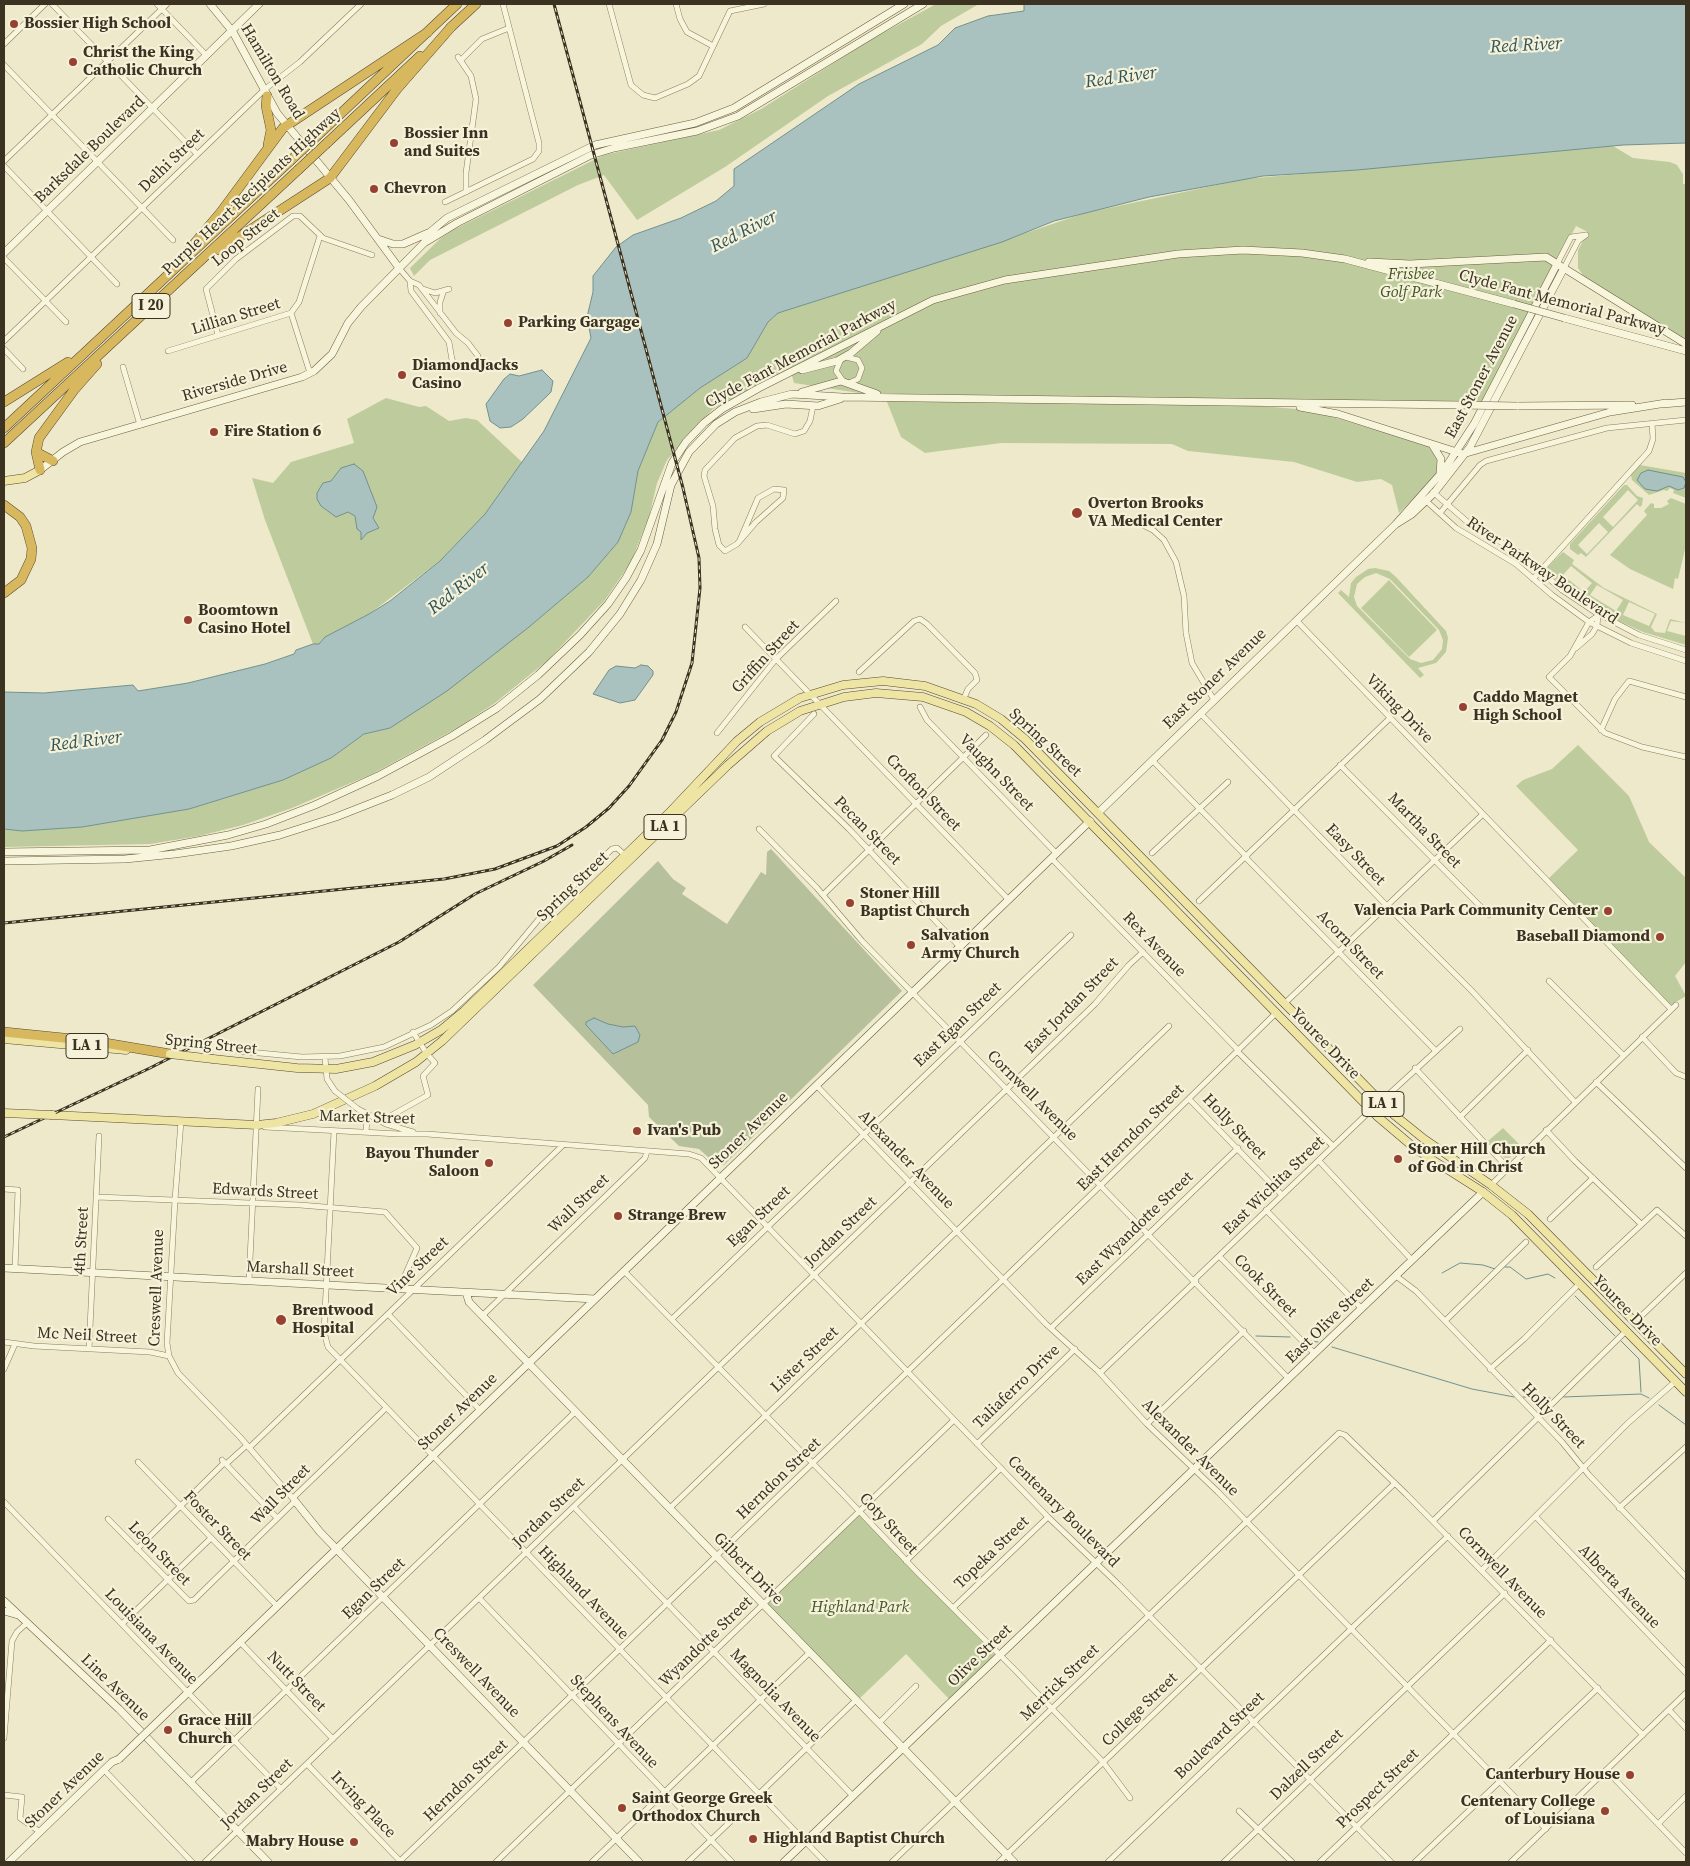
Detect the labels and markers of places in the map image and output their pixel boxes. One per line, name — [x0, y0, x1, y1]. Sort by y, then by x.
place label: Bossier High School — [24, 14, 171, 34]
marker: Bossier High School — [8, 18, 20, 30]
place label: Christ the King Catholic Church — [83, 43, 202, 81]
marker: Christ the King Catholic Church — [67, 56, 79, 68]
place label: Bossier Inn and Suites — [404, 124, 488, 162]
marker: Bossier Inn and Suites — [388, 137, 400, 149]
place label: Chevron — [384, 179, 447, 199]
marker: Chevron — [368, 183, 380, 195]
place label: Parking Gargage — [518, 313, 640, 333]
marker: Parking Gargage — [502, 317, 514, 329]
place label: DiamondJacks Casino — [412, 356, 518, 394]
marker: DiamondJacks Casino — [396, 369, 408, 381]
place label: Fire Station 6 — [224, 422, 321, 442]
marker: Fire Station 6 — [208, 426, 220, 438]
place label: Overton Brooks VA Medical Center — [1088, 494, 1222, 532]
marker: Overton Brooks VA Medical Center — [1070, 506, 1084, 520]
place label: Boomtown Casino Hotel — [198, 601, 291, 639]
marker: Boomtown Casino Hotel — [182, 614, 194, 626]
place label: Caddo Magnet High School — [1473, 688, 1578, 726]
marker: Caddo Magnet High School — [1457, 701, 1469, 713]
place label: Stoner Hill Baptist Church — [860, 884, 970, 922]
marker: Stoner Hill Baptist Church — [844, 897, 856, 909]
place label: Valencia Park Community Center — [1354, 901, 1598, 921]
marker: Valencia Park Community Center — [1602, 905, 1614, 917]
place label: Salvation Army Church — [921, 926, 1020, 964]
place label: Baseball Diamond — [1516, 927, 1650, 947]
marker: Baseball Diamond — [1654, 931, 1666, 943]
marker: Salvation Army Church — [905, 939, 917, 951]
place label: Ivan's Pub — [647, 1121, 721, 1141]
marker: Ivan's Pub — [631, 1125, 643, 1137]
place label: Stoner Hill Church of God in Christ — [1408, 1140, 1546, 1178]
place label: Bayou Thunder Saloon — [365, 1144, 479, 1182]
marker: Stoner Hill Church of God in Christ — [1392, 1153, 1404, 1165]
marker: Bayou Thunder Saloon — [483, 1157, 495, 1169]
place label: Strange Brew — [628, 1206, 726, 1226]
marker: Strange Brew — [612, 1210, 624, 1222]
place label: Brentwood Hospital — [292, 1301, 374, 1339]
marker: Brentwood Hospital — [274, 1313, 288, 1327]
place label: Grace Hill Church — [178, 1711, 252, 1749]
marker: Grace Hill Church — [162, 1724, 174, 1736]
place label: Canterbury House — [1485, 1765, 1620, 1785]
marker: Canterbury House — [1624, 1769, 1636, 1781]
place label: Saint George Greek Orthodox Church — [632, 1789, 773, 1827]
place label: Centenary College of Louisiana — [1461, 1792, 1595, 1830]
marker: Saint George Greek Orthodox Church — [616, 1802, 628, 1814]
marker: Centenary College of Louisiana — [1599, 1805, 1611, 1817]
place label: Highland Baptist Church — [763, 1829, 945, 1849]
place label: Mabry House — [246, 1832, 344, 1852]
marker: Highland Baptist Church — [747, 1833, 759, 1845]
marker: Mabry House — [348, 1836, 360, 1848]

